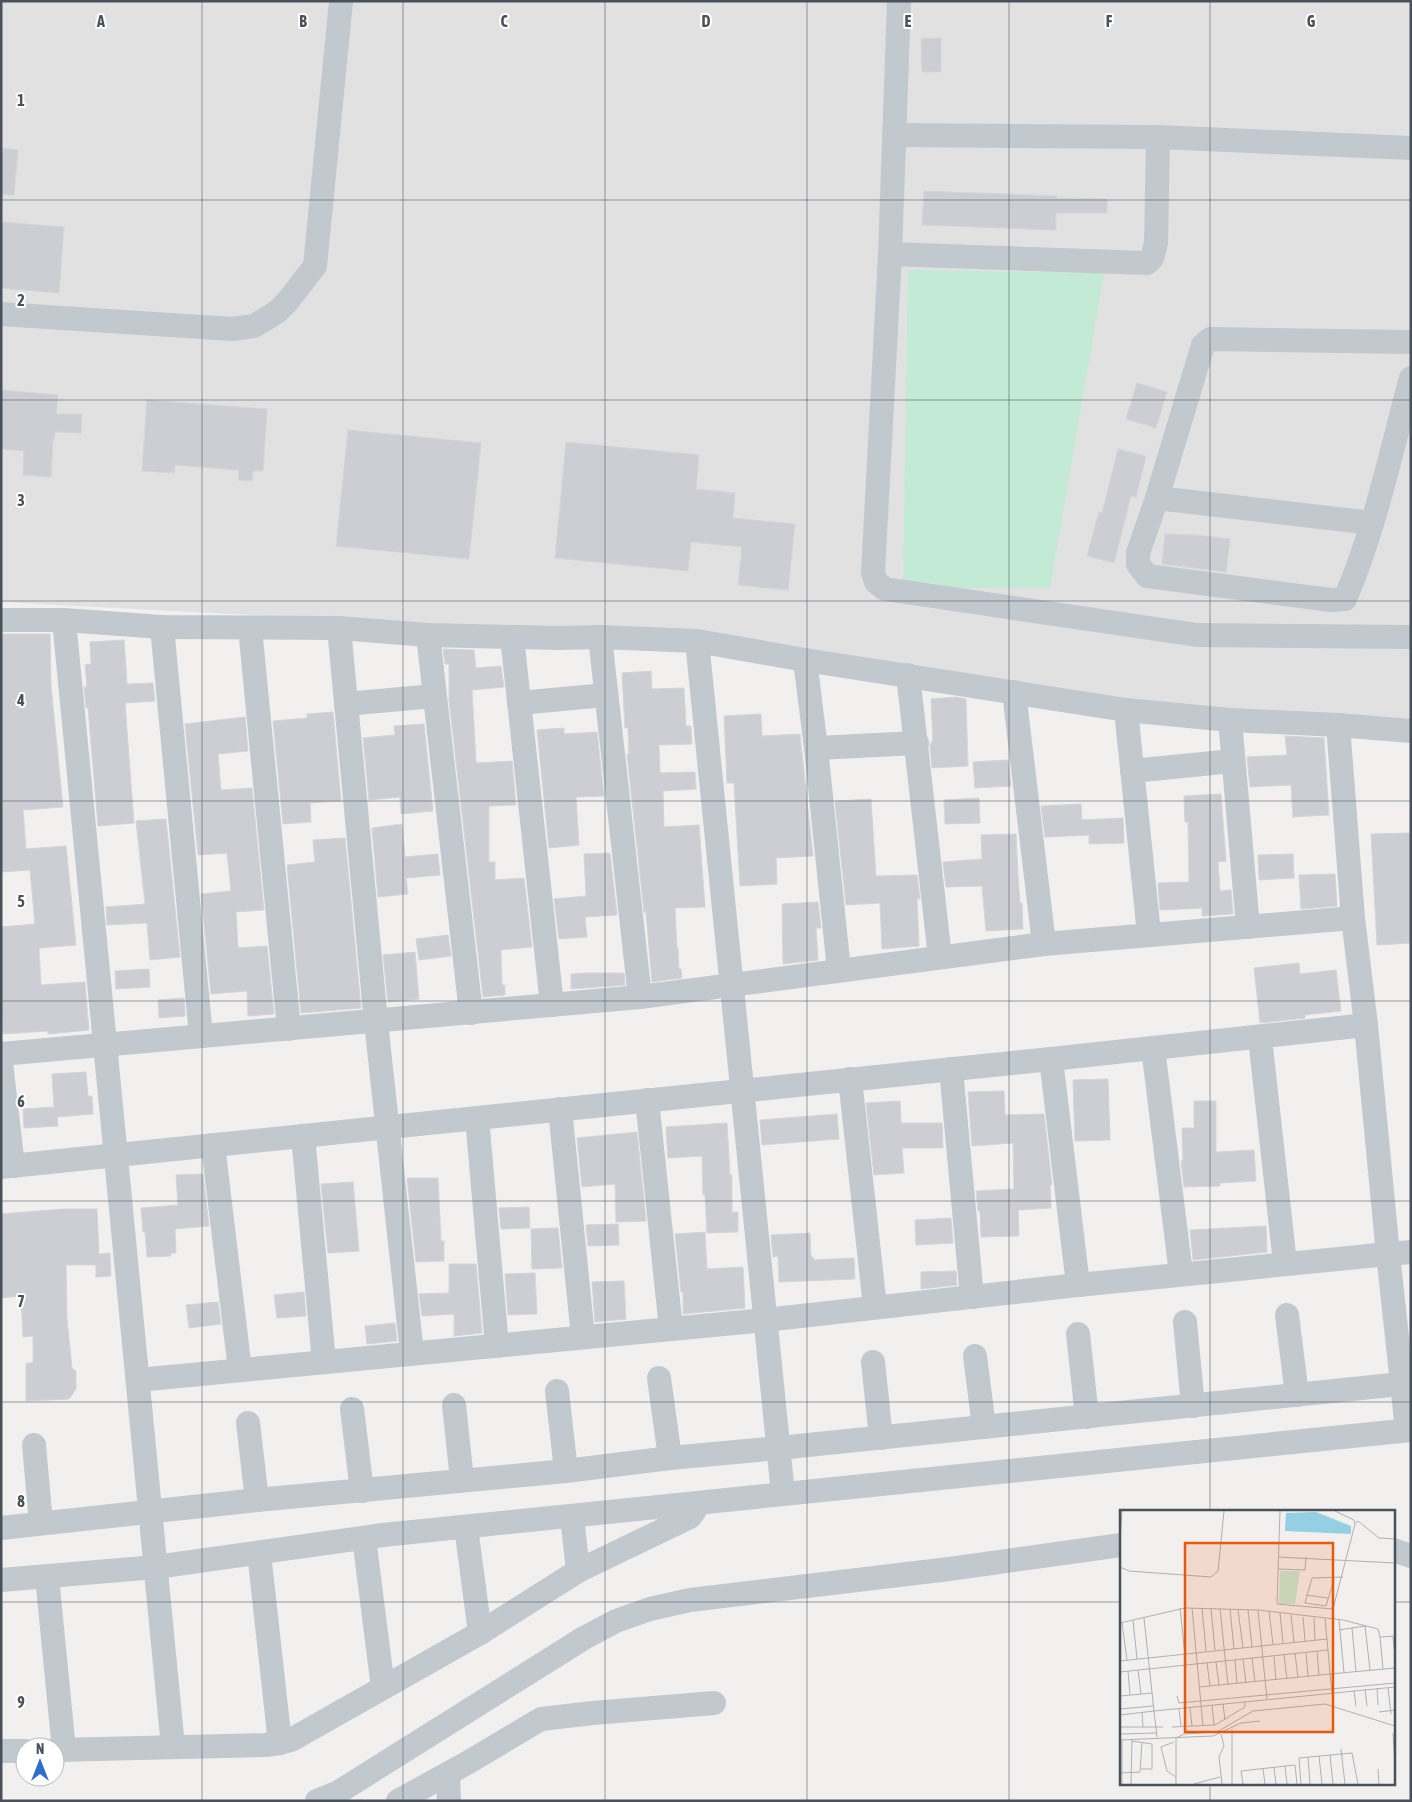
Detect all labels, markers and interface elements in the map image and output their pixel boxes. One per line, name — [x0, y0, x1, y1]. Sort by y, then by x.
text: A — [96, 12, 105, 30]
text: B — [299, 12, 307, 30]
text: C — [500, 12, 508, 30]
text: D — [702, 12, 711, 30]
text: E — [905, 12, 912, 30]
text: F — [1106, 12, 1113, 30]
text: G — [1307, 12, 1316, 30]
text: 1 — [17, 91, 25, 109]
text: 2 — [17, 291, 25, 309]
text: 3 — [17, 491, 25, 509]
text: 4 — [16, 691, 25, 709]
text: 5 — [17, 892, 25, 910]
text: 6 — [17, 1092, 25, 1110]
text: 7 — [17, 1292, 25, 1310]
text: 8 — [17, 1492, 25, 1510]
inset map — [1120, 1510, 1394, 1784]
text: 9 — [17, 1693, 25, 1711]
north arrow — [15, 1737, 65, 1787]
text: N — [36, 1741, 44, 1757]

